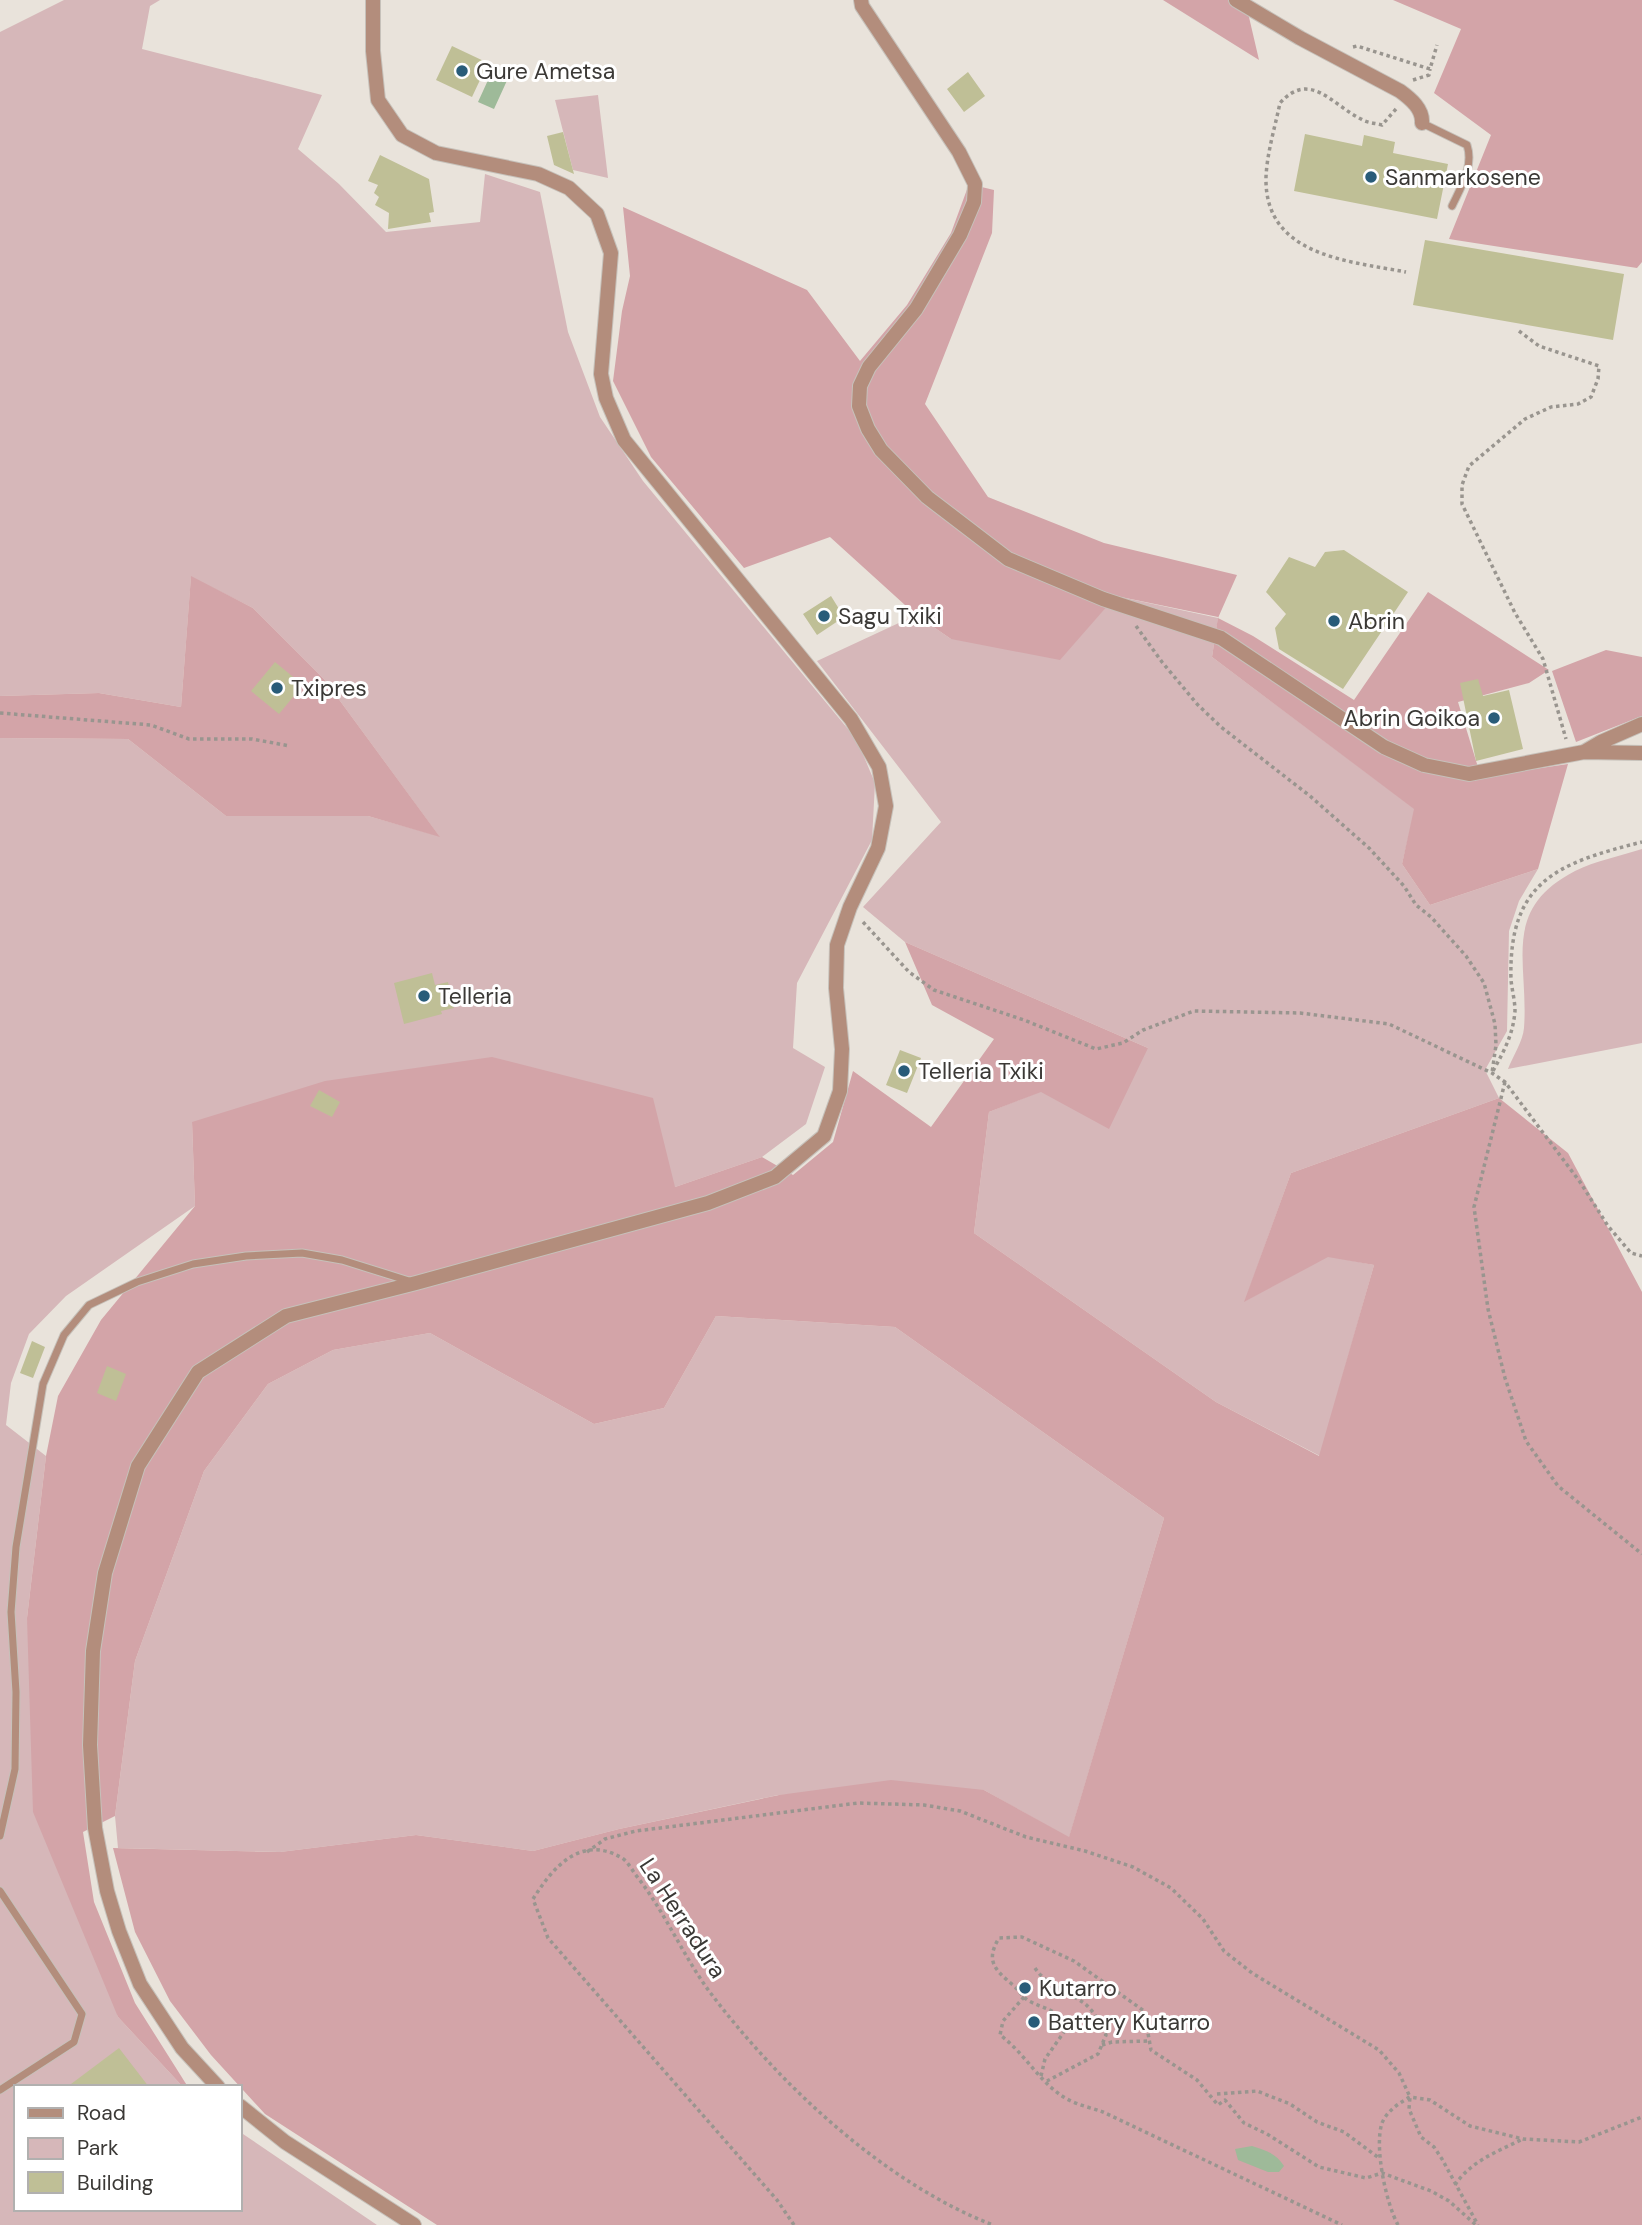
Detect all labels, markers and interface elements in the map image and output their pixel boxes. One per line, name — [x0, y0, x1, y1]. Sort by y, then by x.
place label: Gure Ametsa — [476, 56, 615, 86]
marker: Gure Ametsa — [454, 63, 470, 79]
place label: Sanmarkosene — [1385, 162, 1541, 192]
marker: Sanmarkosene — [1363, 169, 1379, 185]
place label: Sagu Txiki — [838, 601, 942, 631]
place label: Abrin — [1348, 606, 1405, 636]
marker: Sagu Txiki — [816, 608, 832, 624]
marker: Abrin — [1326, 613, 1342, 629]
place label: Txipres — [291, 673, 367, 703]
marker: Txipres — [269, 680, 285, 696]
place label: Abrin Goikoa — [1343, 703, 1480, 733]
marker: Abrin Goikoa — [1486, 710, 1502, 726]
place label: Telleria — [438, 981, 512, 1011]
marker: Telleria — [416, 988, 432, 1004]
place label: Telleria Txiki — [918, 1056, 1044, 1086]
marker: Telleria Txiki — [896, 1063, 912, 1079]
street label: La Herradura — [633, 1852, 733, 1984]
place label: Kutarro — [1039, 1973, 1117, 2003]
marker: Kutarro — [1017, 1980, 1033, 1996]
place label: Battery Kutarro — [1048, 2007, 1210, 2037]
marker: Battery Kutarro — [1026, 2014, 1042, 2030]
legend — [14, 2085, 242, 2211]
text: Road — [77, 2099, 126, 2127]
text: Park — [77, 2134, 119, 2162]
text: Building — [77, 2169, 154, 2197]

